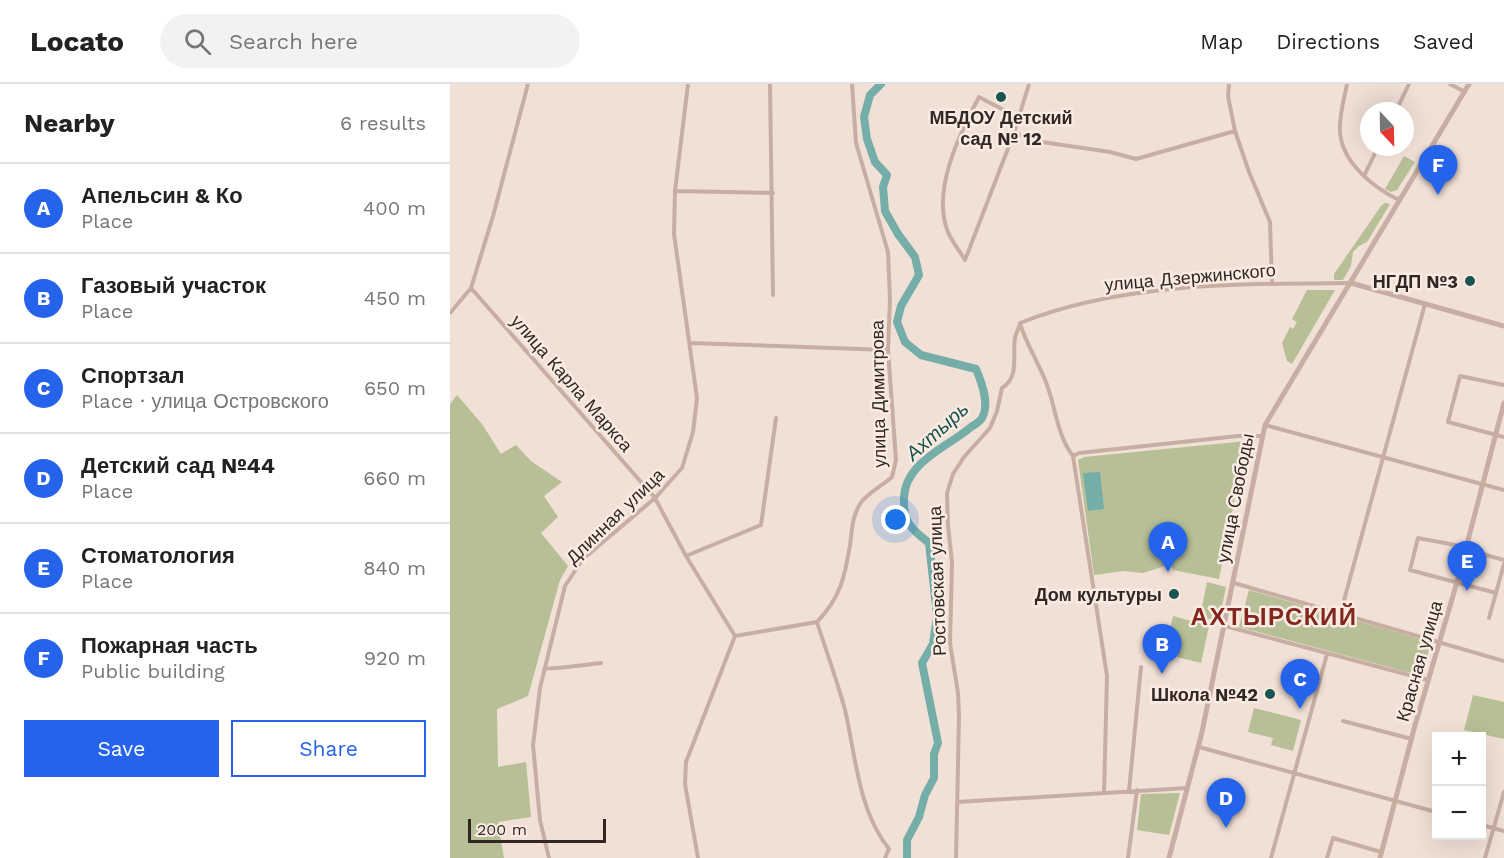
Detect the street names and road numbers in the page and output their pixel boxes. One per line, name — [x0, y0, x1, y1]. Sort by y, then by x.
street label: улица Дзержинского — [1104, 259, 1276, 295]
street label: улица Карла Маркса — [507, 310, 638, 456]
street label: улица Димитрова — [866, 319, 890, 468]
street label: улица Свободы — [1212, 432, 1258, 564]
street label: Длинная улица — [562, 463, 669, 568]
street label: Ростовская улица — [924, 505, 950, 656]
street label: Красная улица — [1392, 597, 1447, 724]

